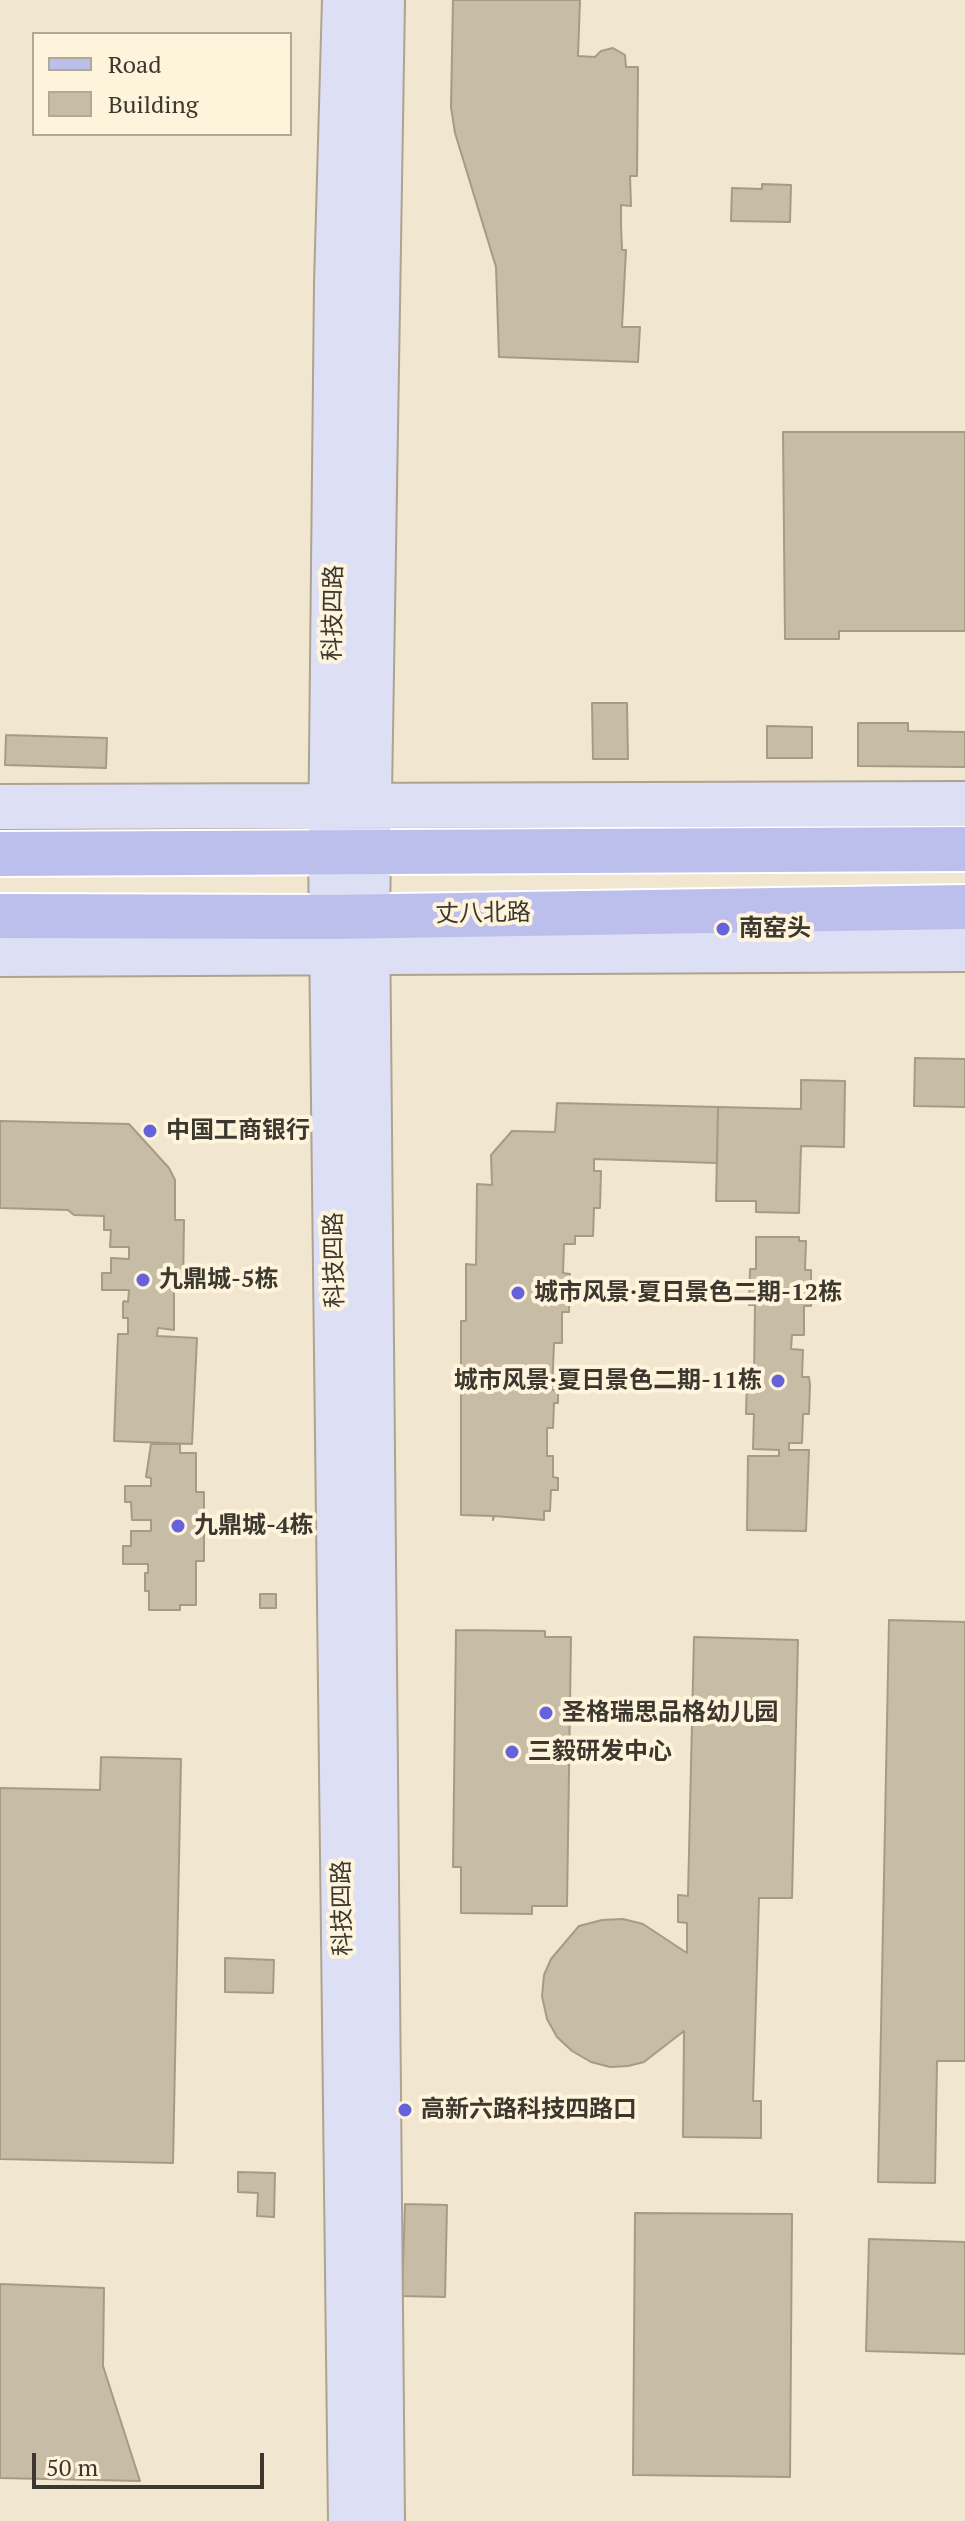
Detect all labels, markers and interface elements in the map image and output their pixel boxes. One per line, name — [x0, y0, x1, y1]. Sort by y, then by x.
legend — [32, 32, 292, 136]
text: Road — [108, 48, 162, 80]
text: Building — [108, 88, 198, 120]
street label: 科技四路 — [319, 565, 349, 661]
street label: 丈八北路 — [435, 899, 531, 929]
place label: 南窑头 — [739, 915, 811, 943]
marker: 南窑头 — [714, 920, 732, 938]
place label: 中国工商银行 — [166, 1117, 310, 1145]
marker: 中国工商银行 — [141, 1122, 159, 1140]
street label: 科技四路 — [320, 1212, 350, 1308]
place label: 九鼎城-5栋 — [159, 1266, 278, 1294]
marker: 九鼎城-5栋 — [134, 1271, 152, 1289]
place label: 城市风景·夏日景色二期-12栋 — [534, 1279, 842, 1307]
marker: 城市风景·夏日景色二期-12栋 — [509, 1284, 527, 1302]
place label: 城市风景·夏日景色二期-11栋 — [454, 1367, 762, 1395]
marker: 城市风景·夏日景色二期-11栋 — [769, 1372, 787, 1390]
place label: 九鼎城-4栋 — [194, 1512, 313, 1540]
marker: 九鼎城-4栋 — [169, 1517, 187, 1535]
place label: 圣格瑞思品格幼儿园 — [562, 1699, 778, 1727]
marker: 圣格瑞思品格幼儿园 — [537, 1704, 555, 1722]
place label: 三毅研发中心 — [528, 1738, 672, 1766]
marker: 三毅研发中心 — [503, 1743, 521, 1761]
street label: 科技四路 — [328, 1860, 358, 1956]
place label: 高新六路科技四路口 — [421, 2096, 637, 2124]
marker: 高新六路科技四路口 — [396, 2101, 414, 2119]
scale bar — [36, 2437, 268, 2487]
text: 50 m — [46, 2451, 98, 2483]

